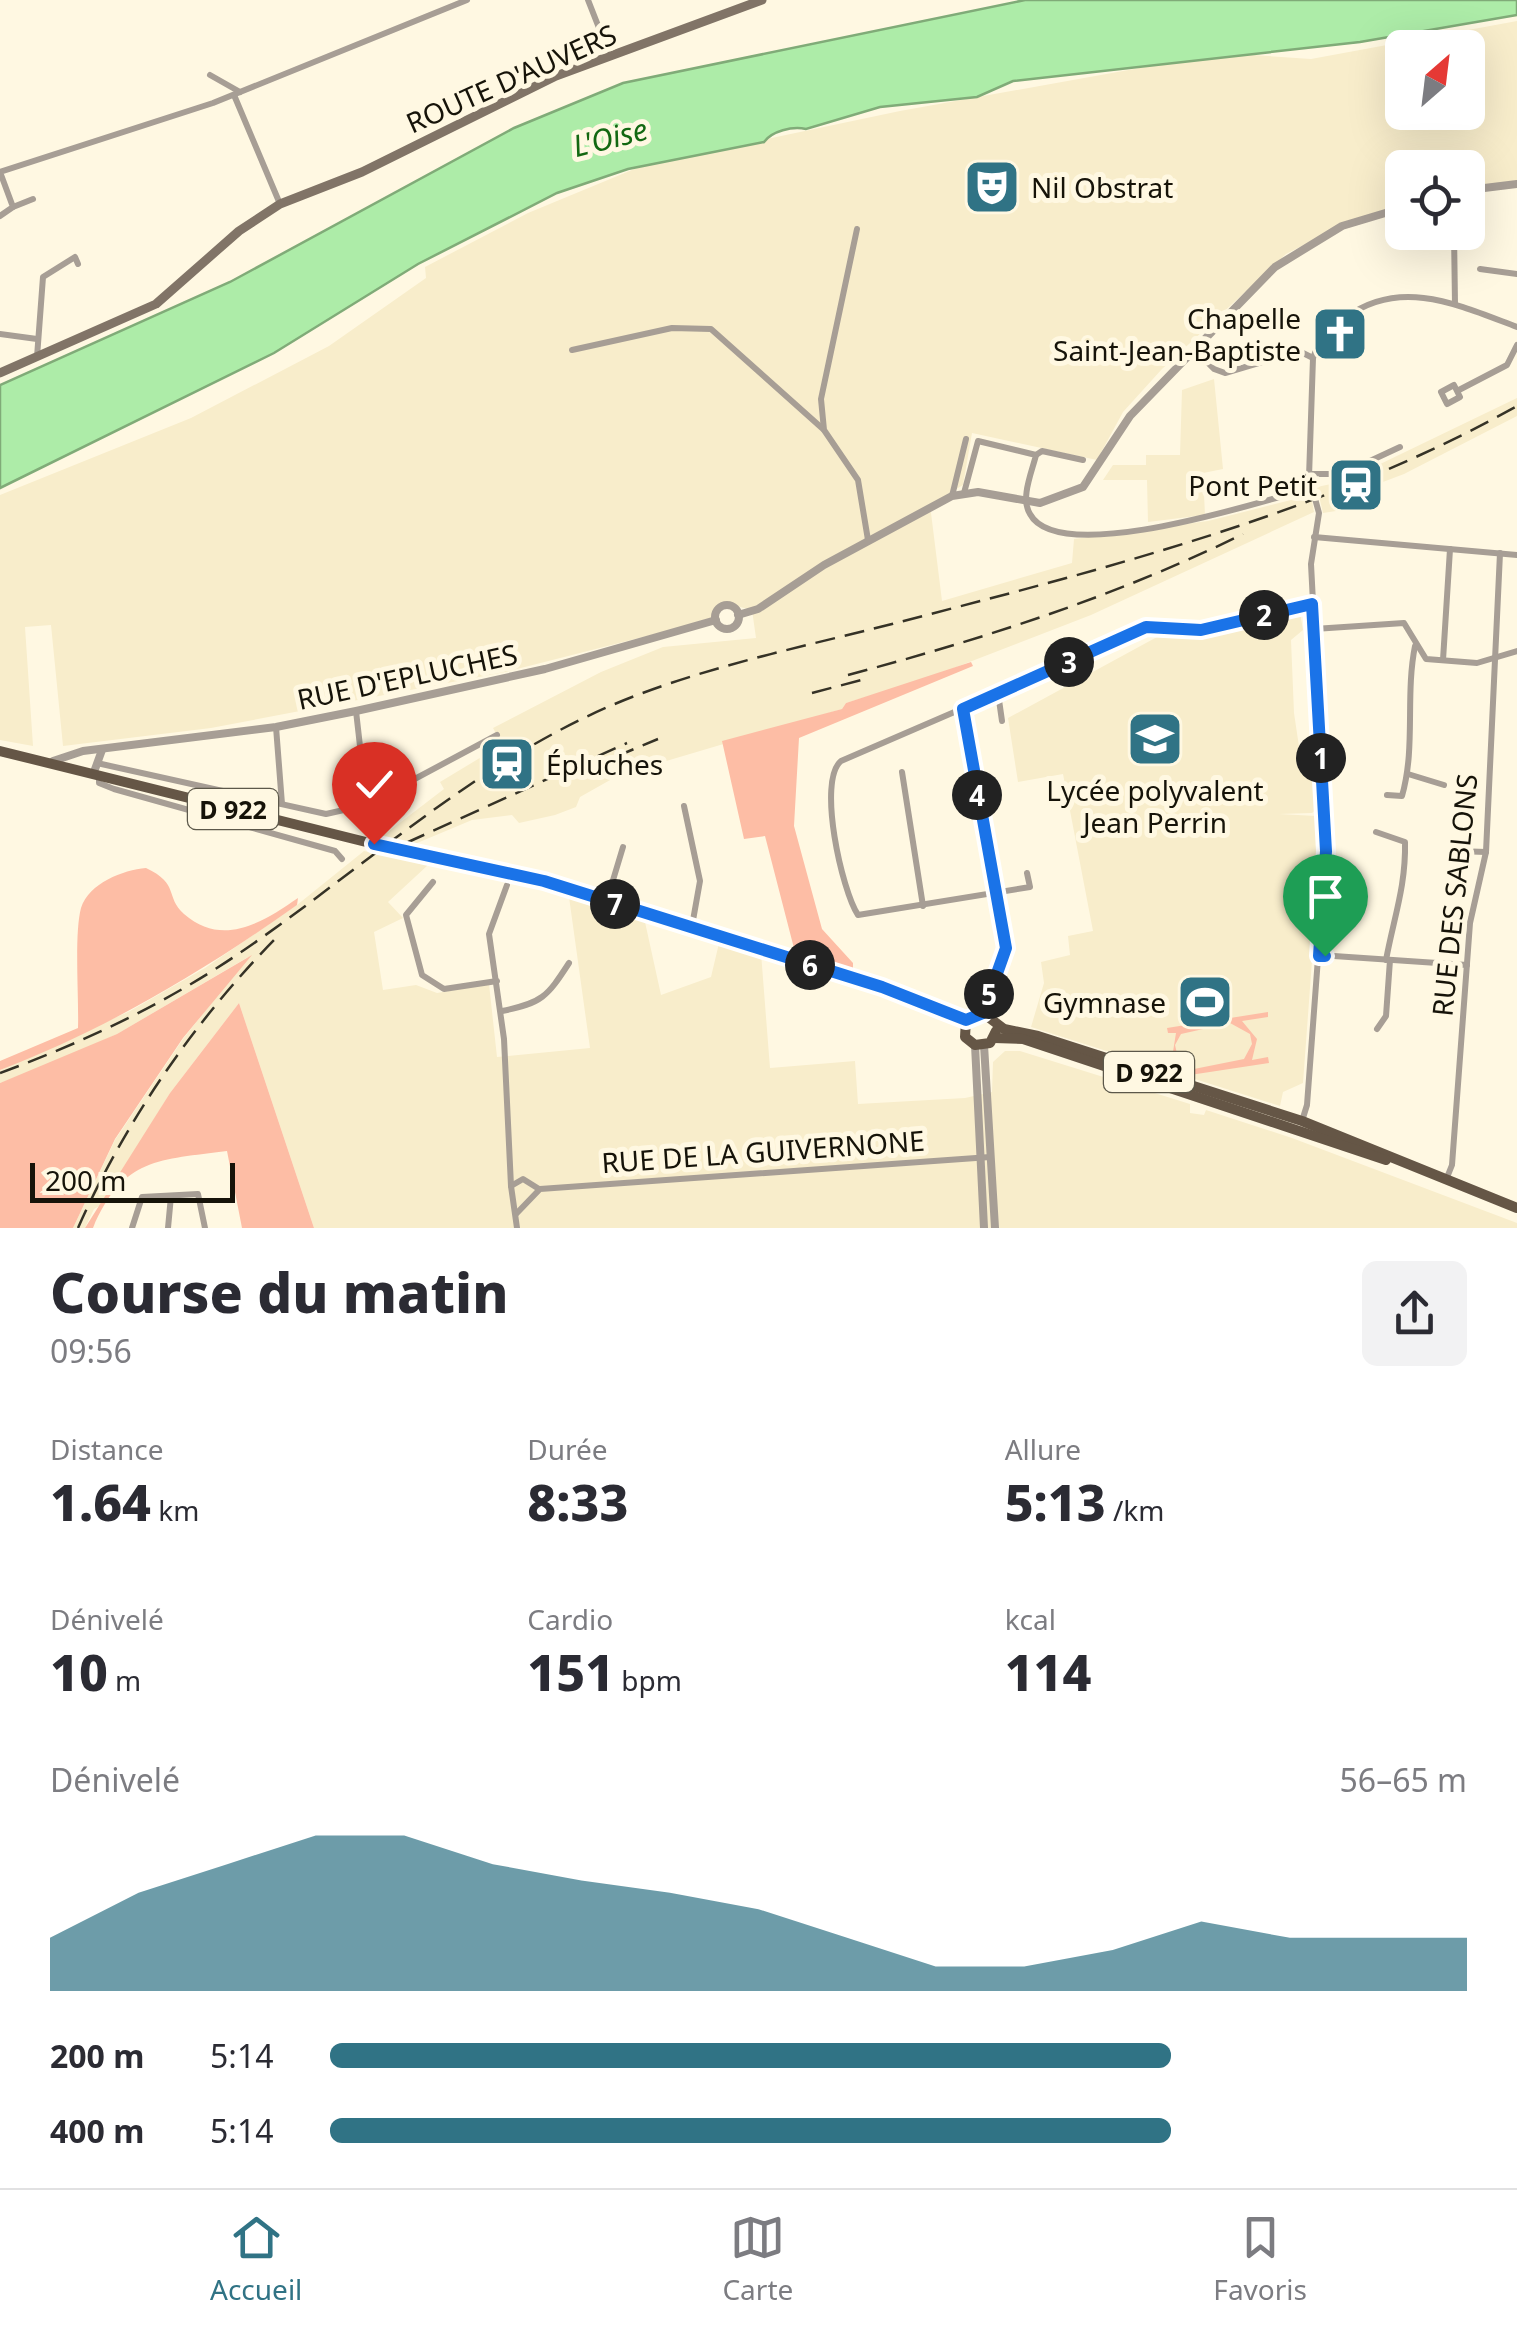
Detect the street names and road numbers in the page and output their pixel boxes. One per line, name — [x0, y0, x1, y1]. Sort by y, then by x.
street label: ROUTE D'AUVERS — [400, 15, 622, 141]
street label: RUE D'EPLUCHES — [293, 634, 521, 718]
street label: RUE DES SABLONS — [1422, 772, 1486, 1018]
road number: D 922 — [188, 789, 278, 829]
road number: D 922 — [1104, 1052, 1194, 1092]
street label: RUE DE LA GUIVERNONE — [600, 1121, 926, 1181]

